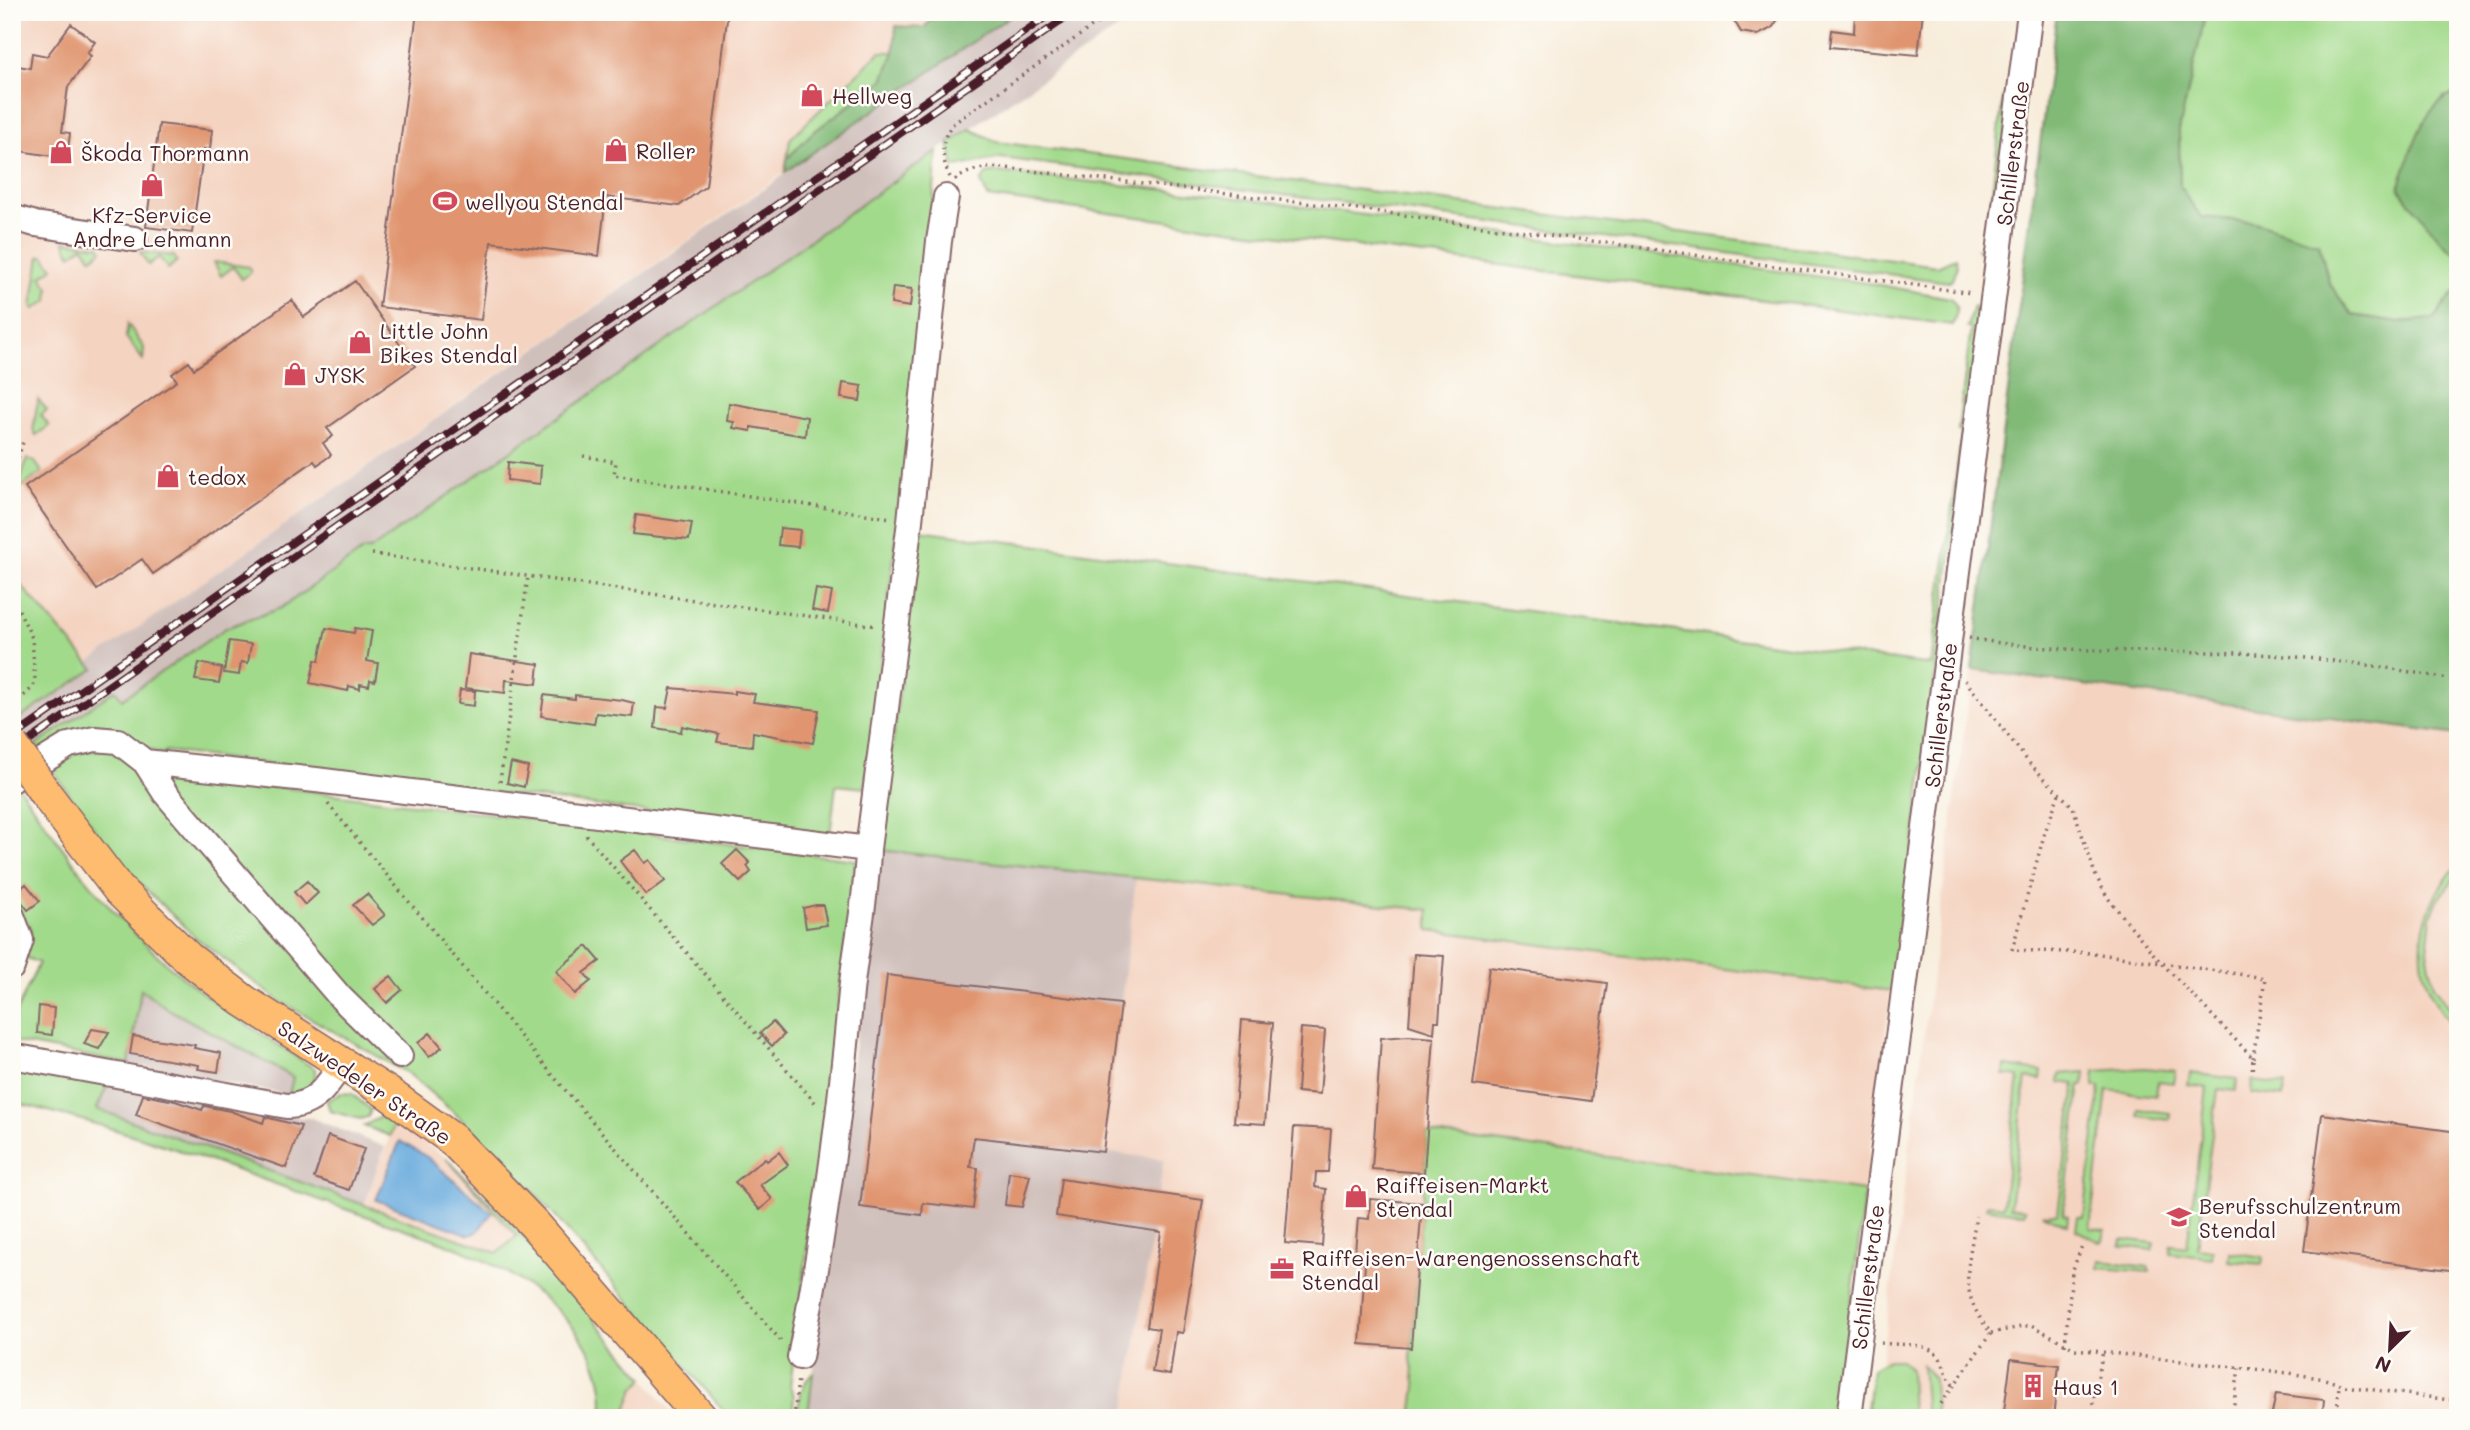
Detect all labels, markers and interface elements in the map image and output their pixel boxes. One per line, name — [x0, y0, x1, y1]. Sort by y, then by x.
street label: Schillerstraße — [1990, 79, 2034, 227]
shop icon: Hellweg — [798, 81, 826, 109]
place label: Hellweg — [832, 82, 912, 109]
shop icon: Roller — [602, 136, 630, 164]
place label: Roller — [636, 137, 696, 164]
shop icon: Škoda Thormann — [47, 138, 75, 166]
place label: Škoda Thormann — [81, 139, 249, 166]
shop icon: Kfz-Service Andre Lehmann — [138, 171, 166, 199]
sports icon: wellyou Stendal — [431, 187, 459, 215]
place label: wellyou Stendal — [465, 188, 624, 215]
place label: Kfz-Service Andre Lehmann — [73, 201, 231, 252]
place label: Little John Bikes Stendal — [380, 317, 518, 368]
shop icon: Little John Bikes Stendal — [346, 328, 374, 356]
shop icon: JYSK — [281, 360, 309, 388]
place label: JYSK — [315, 361, 365, 388]
shop icon: tedox — [154, 462, 182, 490]
place label: tedox — [188, 463, 247, 490]
street label: Schillerstraße — [1918, 641, 1962, 789]
street label: Salzwedeler Straße — [273, 1014, 457, 1150]
place label: Raiffeisen-Markt Stendal — [1376, 1171, 1549, 1222]
shop icon: Raiffeisen-Markt Stendal — [1342, 1182, 1370, 1210]
place label: Berufsschulzentrum Stendal — [2199, 1192, 2401, 1243]
street label: Schillerstraße — [1845, 1203, 1889, 1351]
school or university icon: Berufsschulzentrum Stendal — [2165, 1203, 2193, 1231]
place label: Raiffeisen-Warengenossenschaft Stendal — [1302, 1244, 1640, 1295]
office icon: Raiffeisen-Warengenossenschaft Stendal — [1268, 1255, 1296, 1283]
north arrow — [2354, 1314, 2424, 1384]
text: N — [2371, 1351, 2395, 1379]
building icon: Haus 1 — [2019, 1372, 2047, 1400]
place label: Haus 1 — [2053, 1373, 2119, 1400]

